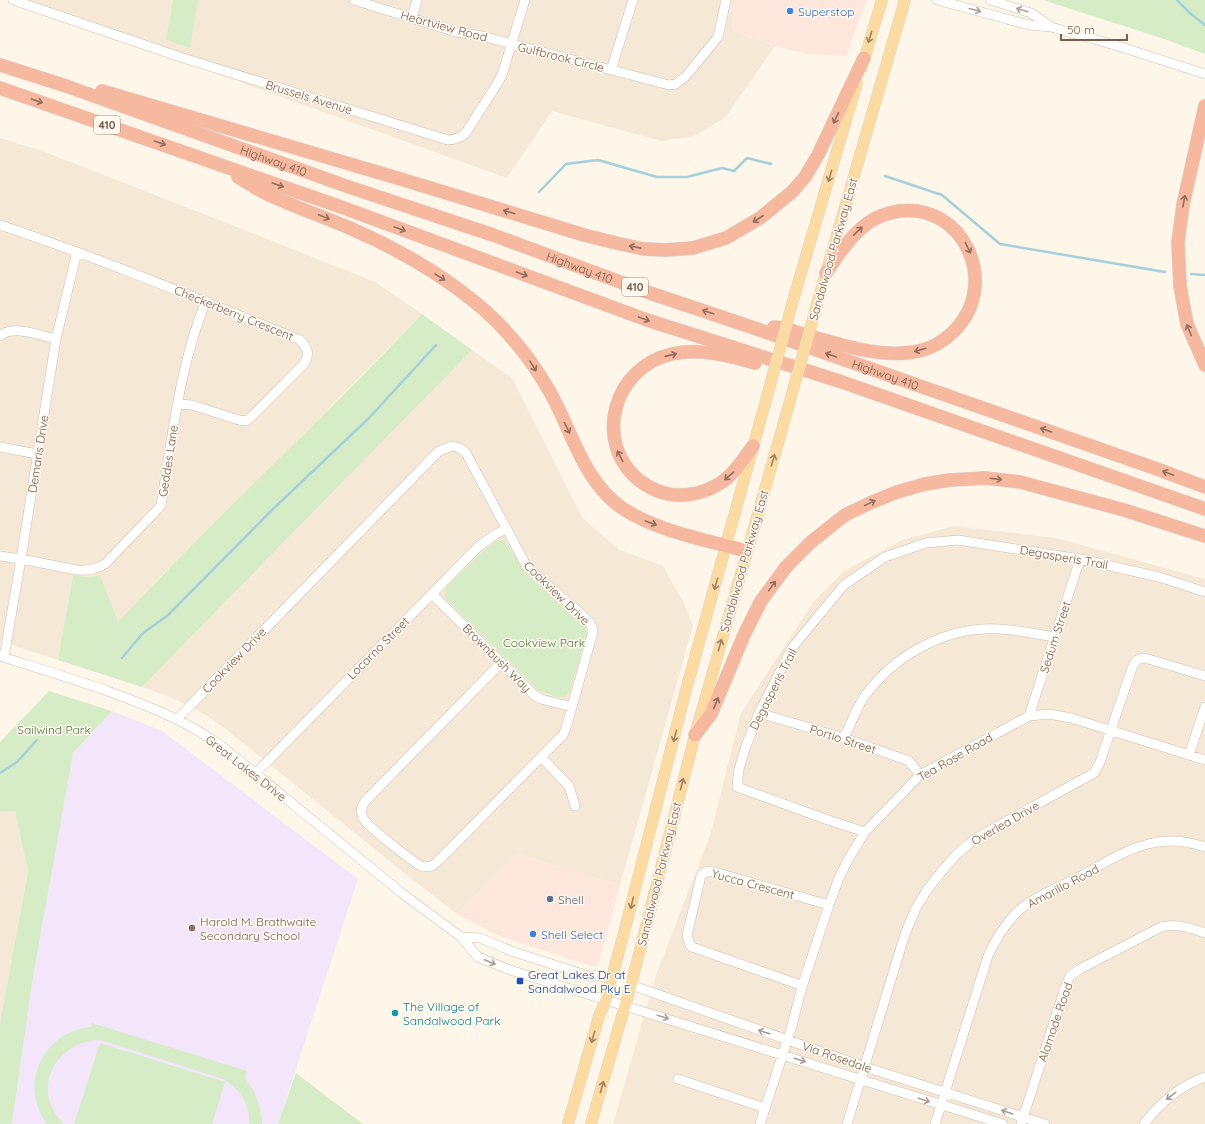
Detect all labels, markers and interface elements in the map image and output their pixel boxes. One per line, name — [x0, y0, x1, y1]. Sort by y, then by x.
place label: Superstop — [798, 4, 854, 19]
marker: Superstop — [785, 6, 795, 16]
one-way arrow — [1016, 6, 1029, 13]
street label: Heartview Road — [399, 7, 489, 45]
one-way arrow — [968, 7, 981, 14]
scale bar — [1061, 16, 1127, 42]
text: 50 m — [1067, 22, 1095, 37]
one-way arrow — [866, 31, 873, 44]
street label: Gulfbrook Circle — [516, 39, 606, 75]
street label: Brussels Avenue — [264, 77, 354, 117]
one-way arrow — [30, 97, 42, 105]
one-way arrow — [832, 112, 839, 124]
road number: 410 — [94, 116, 120, 134]
one-way arrow — [153, 140, 165, 148]
street label: Highway 410 — [238, 141, 309, 179]
one-way arrow — [826, 169, 833, 182]
street label: Sandalwood Parkway East — [805, 176, 861, 322]
one-way arrow — [272, 181, 284, 189]
one-way arrow — [1181, 195, 1189, 208]
one-way arrow — [503, 208, 516, 215]
one-way arrow — [318, 214, 330, 222]
one-way arrow — [753, 215, 764, 223]
one-way arrow — [394, 225, 406, 233]
one-way arrow — [853, 227, 863, 236]
one-way arrow — [965, 242, 972, 254]
one-way arrow — [628, 243, 641, 251]
street label: Highway 410 — [544, 248, 615, 286]
one-way arrow — [516, 271, 529, 278]
one-way arrow — [434, 273, 446, 281]
road number: 410 — [622, 278, 648, 296]
street label: Checkerberry Crescent — [172, 282, 296, 344]
one-way arrow — [701, 308, 714, 315]
one-way arrow — [637, 316, 650, 323]
one-way arrow — [1185, 324, 1193, 336]
one-way arrow — [914, 347, 927, 354]
one-way arrow — [825, 350, 837, 358]
one-way arrow — [664, 351, 677, 358]
street label: Highway 410 — [850, 355, 921, 393]
one-way arrow — [530, 360, 538, 372]
street label: Demaris Drive — [24, 414, 52, 494]
one-way arrow — [564, 422, 571, 434]
street label: Geddes Lane — [155, 424, 181, 498]
one-way arrow — [1040, 426, 1053, 433]
one-way arrow — [616, 450, 623, 462]
one-way arrow — [770, 454, 777, 467]
one-way arrow — [1163, 469, 1175, 477]
one-way arrow — [723, 472, 734, 481]
one-way arrow — [989, 475, 1002, 483]
street label: Sandalwood Parkway East — [716, 488, 772, 634]
one-way arrow — [864, 499, 876, 506]
one-way arrow — [644, 519, 656, 527]
street label: Degasperis Trail — [1019, 542, 1109, 572]
street label: Cookview Drive — [521, 558, 593, 628]
one-way arrow — [712, 577, 719, 590]
one-way arrow — [768, 580, 776, 591]
street label: Sedum Street — [1036, 599, 1074, 675]
street label: Locarno Street — [344, 614, 412, 682]
street label: Brownbush Way — [460, 621, 534, 695]
street label: Cookview Drive — [199, 624, 269, 696]
park label: Cookview Park — [503, 635, 585, 650]
one-way arrow — [717, 639, 724, 652]
street label: Degasperis Trail — [746, 646, 800, 732]
one-way arrow — [713, 697, 720, 709]
street label: Portio Street — [808, 721, 878, 757]
park label: Sailwind Park — [17, 722, 91, 737]
one-way arrow — [670, 729, 678, 742]
street label: Tea Rose Road — [915, 730, 995, 784]
street label: Great Lakes Drive — [203, 732, 290, 804]
one-way arrow — [679, 778, 686, 791]
street label: Overlea Drive — [968, 797, 1042, 848]
street label: Sandalwood Parkway East — [634, 800, 684, 948]
street label: Amarillo Road — [1025, 861, 1101, 911]
street label: Yucca Crescent — [710, 866, 796, 902]
place label: Shell — [558, 892, 584, 907]
marker: Shell — [545, 894, 555, 904]
one-way arrow — [628, 897, 635, 910]
place label: Harold M. Brathwaite Secondary School — [200, 914, 316, 943]
marker: Harold M. Brathwaite Secondary School — [187, 923, 197, 933]
place label: Shell Select — [541, 927, 603, 942]
marker: Shell Select — [528, 929, 538, 939]
one-way arrow — [483, 958, 495, 966]
place label: Great Lakes Dr at Sandalwood Pky E — [528, 967, 631, 996]
marker: Great Lakes Dr at Sandalwood Pky E — [515, 976, 525, 986]
street label: Alamode Road — [1034, 980, 1076, 1064]
place label: The Village of Sandalwood Park — [403, 999, 501, 1028]
marker: The Village of Sandalwood Park — [390, 1008, 400, 1018]
one-way arrow — [656, 1014, 669, 1021]
one-way arrow — [758, 1028, 771, 1035]
one-way arrow — [589, 1030, 597, 1043]
street label: Via Rosedale — [800, 1038, 874, 1076]
one-way arrow — [793, 1057, 806, 1064]
one-way arrow — [599, 1080, 606, 1093]
one-way arrow — [1166, 1091, 1177, 1100]
one-way arrow — [917, 1097, 930, 1104]
one-way arrow — [1001, 1108, 1014, 1115]

